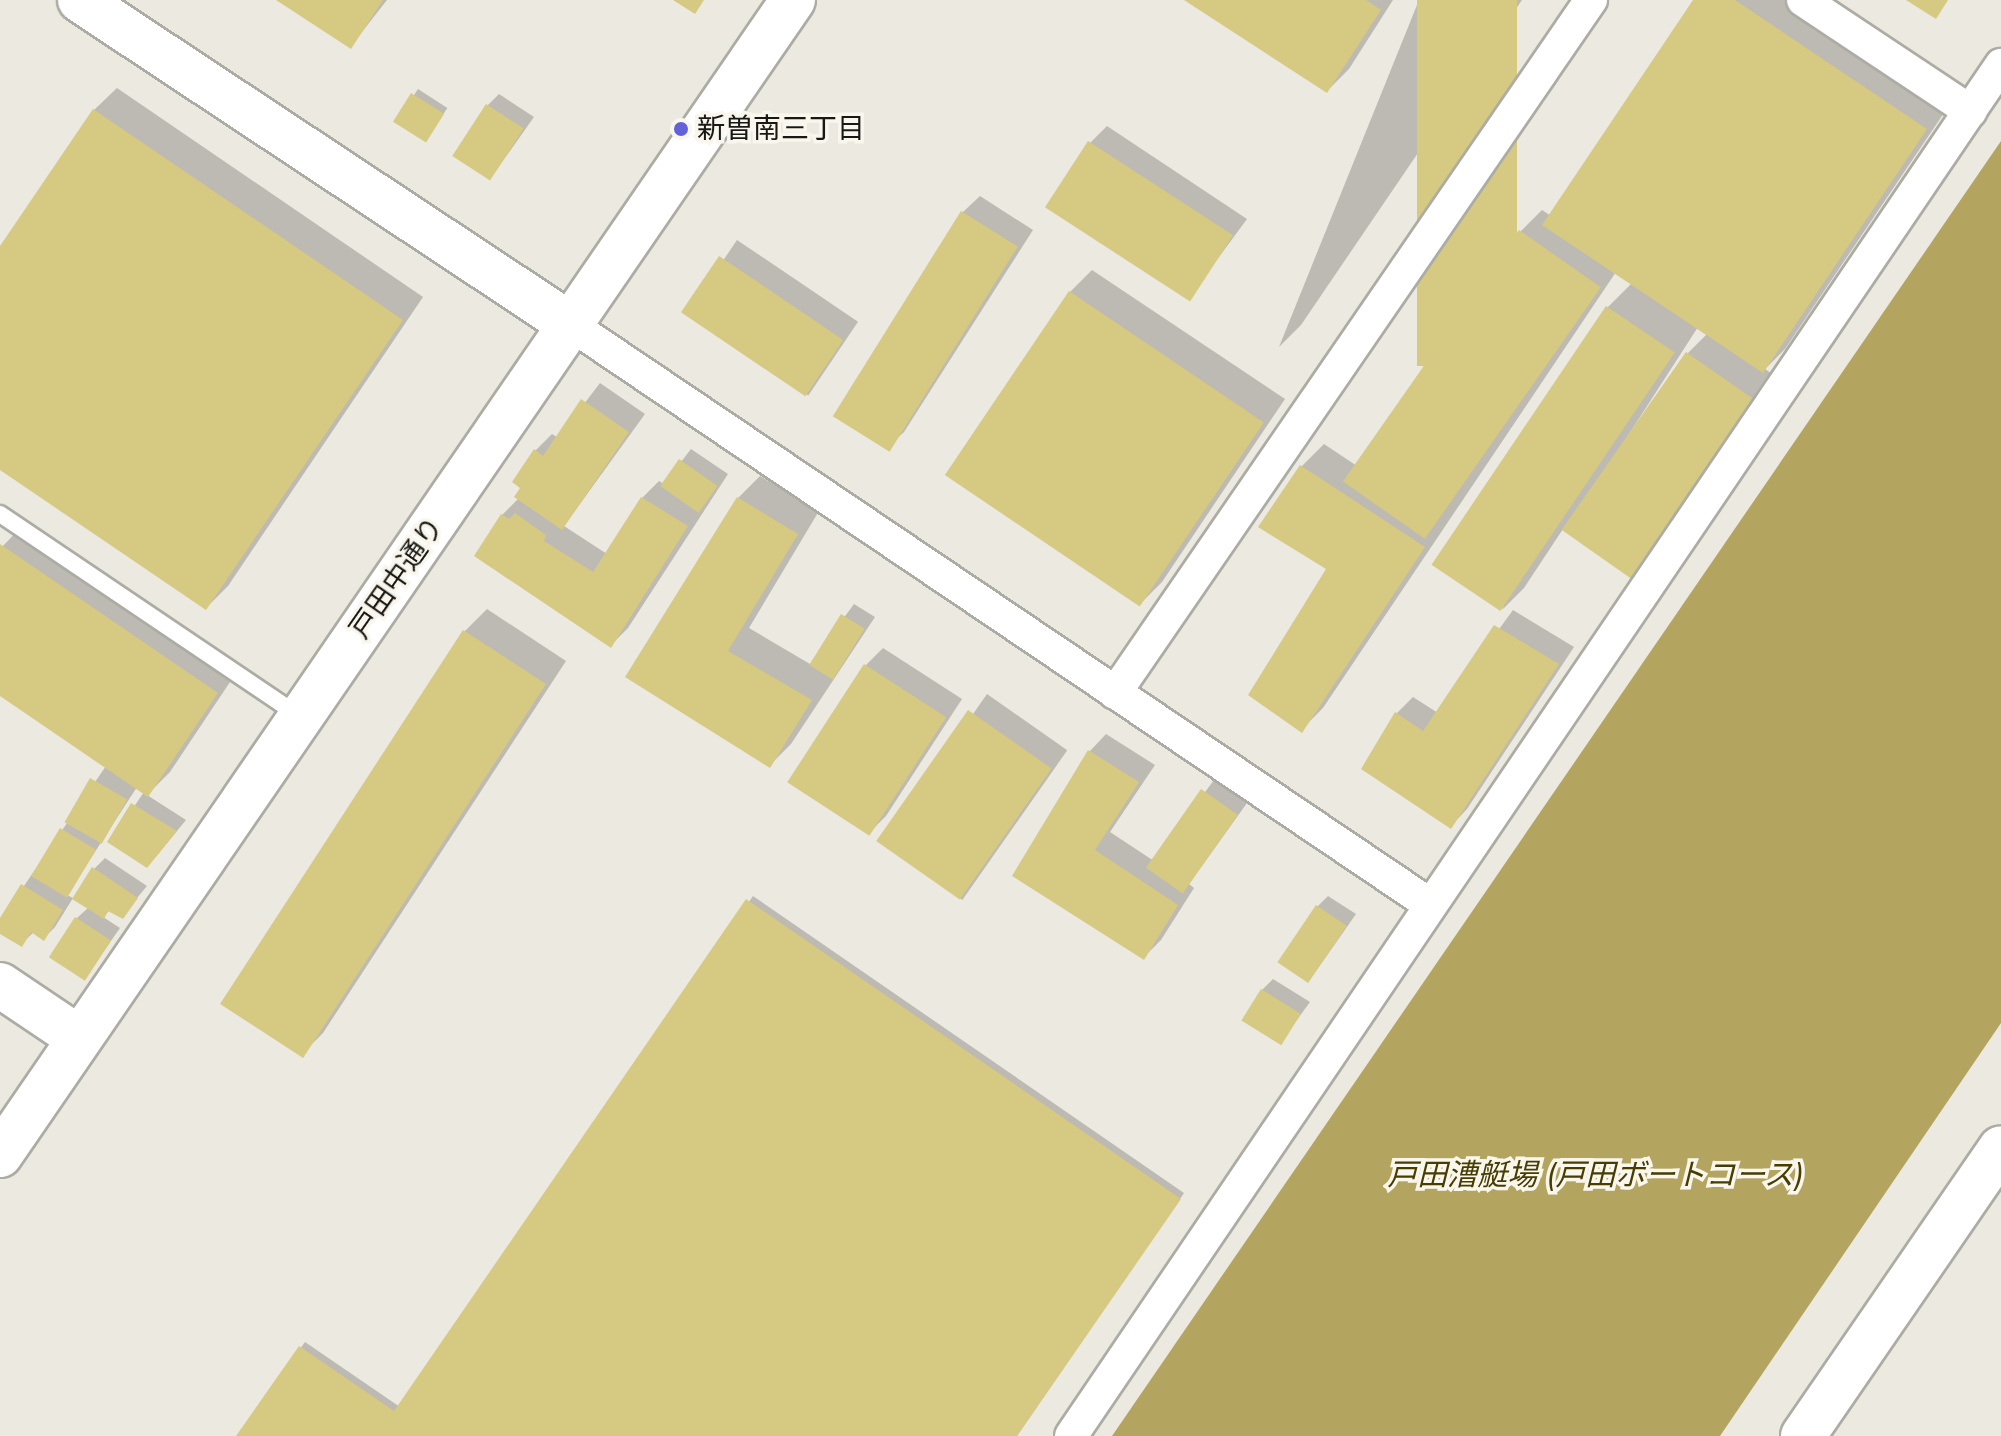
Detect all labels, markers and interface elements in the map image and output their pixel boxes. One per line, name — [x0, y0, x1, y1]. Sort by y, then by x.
place label: 新曽南三丁目 — [697, 112, 865, 146]
marker: 新曽南三丁目 — [672, 120, 690, 138]
street label: 戸田中通り — [343, 511, 451, 645]
water label: 戸田漕艇場 (戸田ボートコース) — [1386, 1157, 1804, 1193]

